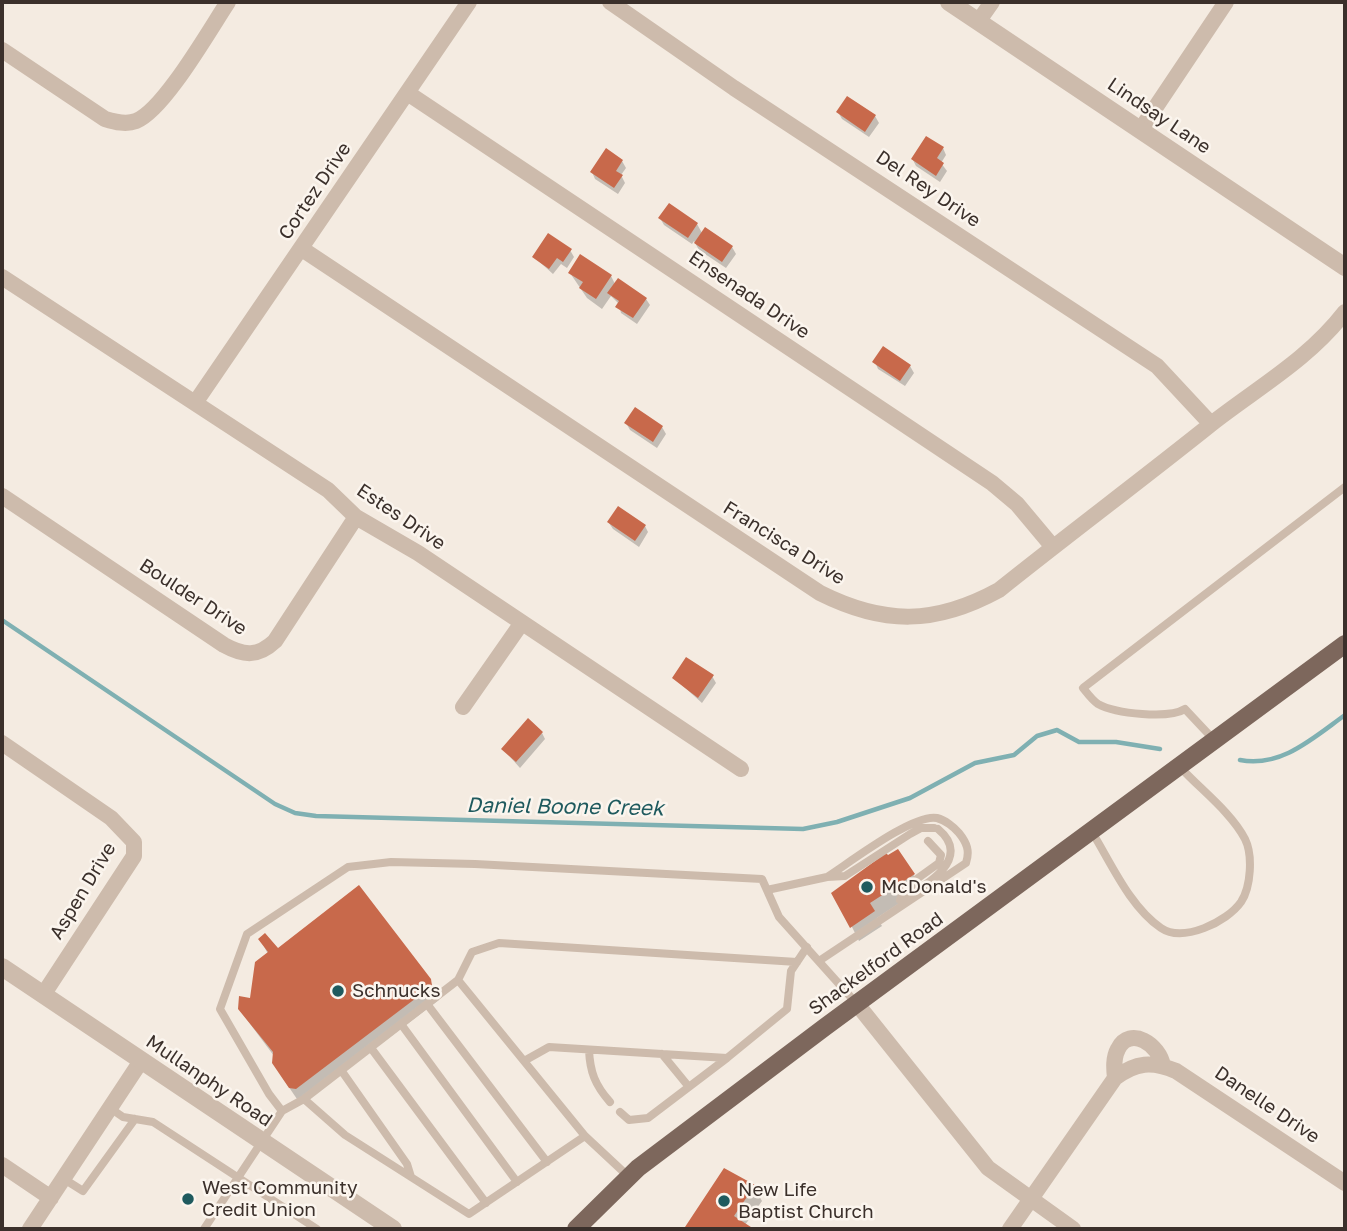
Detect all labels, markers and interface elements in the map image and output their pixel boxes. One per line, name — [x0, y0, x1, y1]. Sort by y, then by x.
street label: Lindsay Lane — [1103, 73, 1215, 159]
street label: Cortez Drive — [274, 138, 356, 244]
street label: Del Rey Drive — [871, 146, 985, 232]
street label: Ensenada Drive — [684, 246, 814, 344]
street label: Estes Drive — [352, 479, 450, 555]
street label: Francisca Drive — [719, 496, 849, 590]
street label: Boulder Drive — [135, 554, 251, 640]
water label: Daniel Boone Creek — [466, 793, 664, 821]
street label: Aspen Drive — [45, 838, 121, 944]
place label: McDonald's — [881, 876, 987, 898]
marker: McDonald's — [859, 879, 875, 895]
street label: Shackelford Road — [804, 908, 948, 1020]
place label: Schnucks — [352, 980, 441, 1002]
marker: Schnucks — [330, 983, 346, 999]
street label: Mullanphy Road — [142, 1030, 276, 1132]
street label: Danelle Drive — [1210, 1062, 1324, 1148]
place label: West Community Credit Union — [202, 1177, 358, 1221]
place label: New Life Baptist Church — [738, 1179, 874, 1223]
marker: West Community Credit Union — [180, 1191, 196, 1207]
marker: New Life Baptist Church — [716, 1193, 732, 1209]

